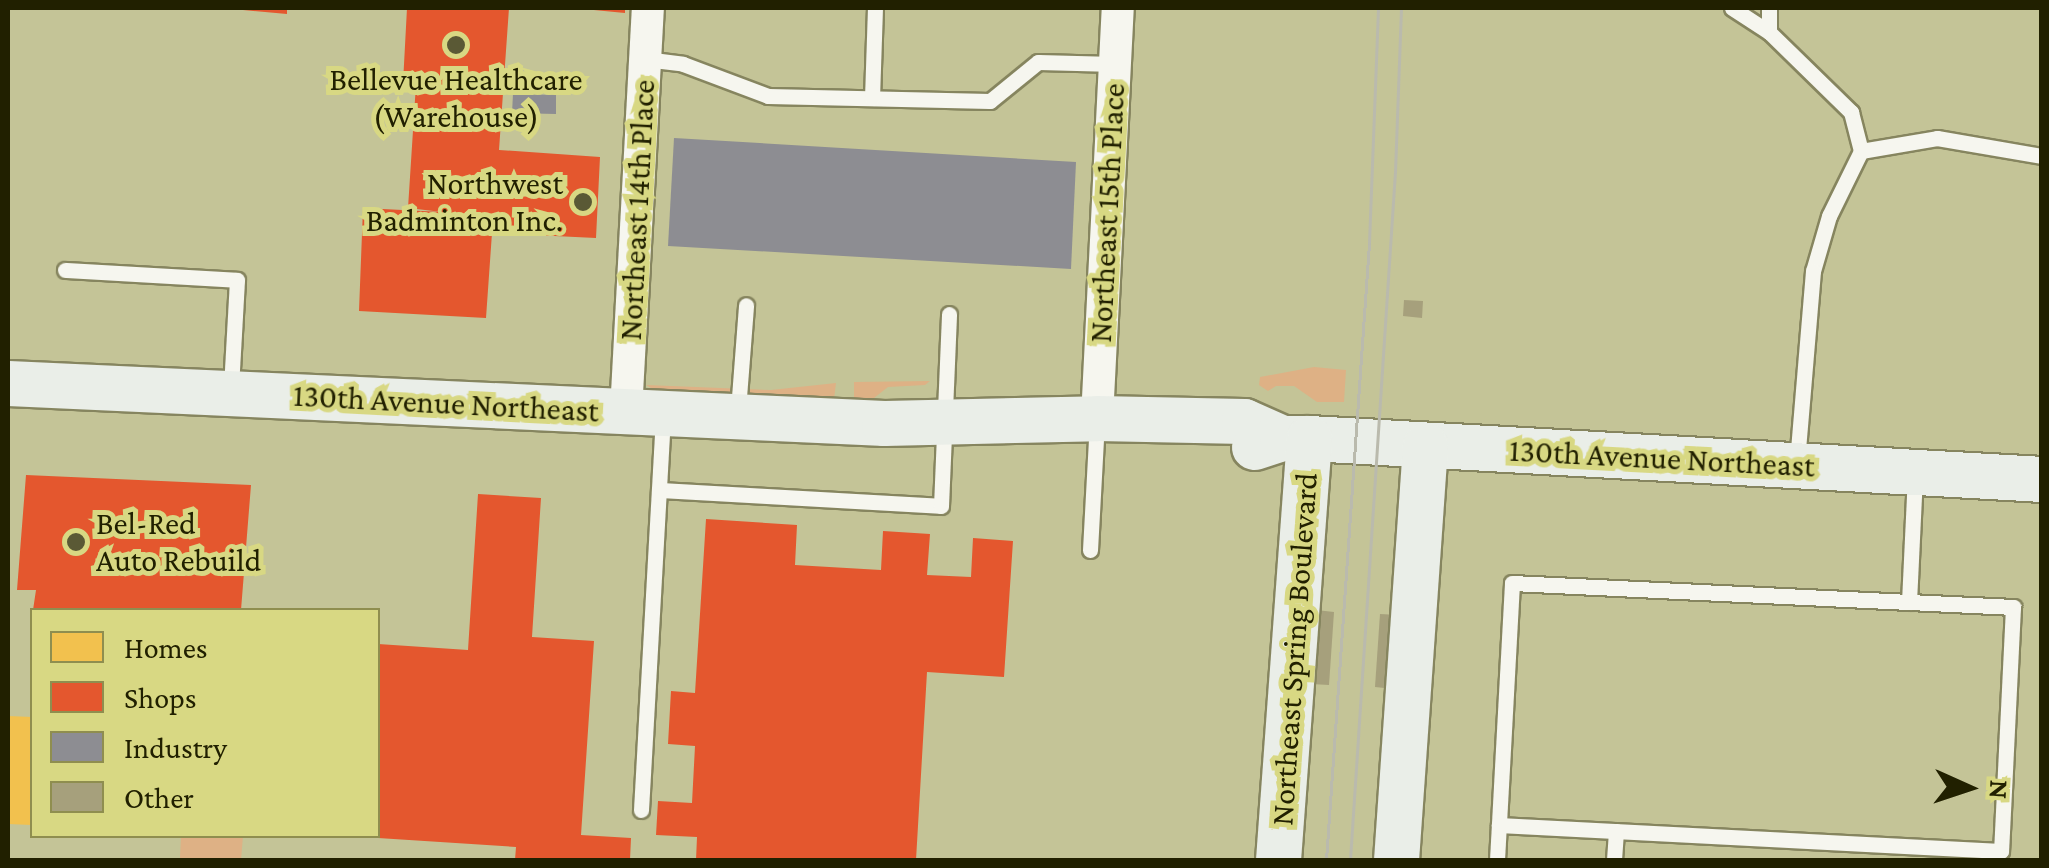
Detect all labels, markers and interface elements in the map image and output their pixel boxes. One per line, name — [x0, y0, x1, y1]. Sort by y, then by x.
marker: Bellevue Healthcare (Warehouse) — [445, 34, 467, 56]
place label: Bellevue Healthcare (Warehouse) — [329, 61, 583, 136]
street label: Northeast 14th Place — [611, 79, 663, 341]
street label: Northeast 15th Place — [1081, 82, 1133, 344]
place label: Northwest Badminton Inc. — [366, 165, 563, 240]
marker: Northwest Badminton Inc. — [572, 191, 594, 213]
street label: 130th Avenue Northeast — [292, 376, 600, 430]
street label: 130th Avenue Northeast — [1508, 431, 1816, 485]
street label: Northeast Spring Boulevard — [1263, 471, 1325, 827]
place label: Bel-Red Auto Rebuild — [96, 505, 261, 580]
marker: Bel-Red Auto Rebuild — [65, 531, 87, 553]
legend — [30, 608, 380, 838]
text: Homes — [124, 631, 208, 664]
text: Shops — [124, 681, 197, 714]
text: Industry — [124, 731, 227, 764]
north arrow — [1919, 738, 2019, 838]
text: N — [1983, 779, 2015, 800]
text: Other — [124, 781, 194, 814]

